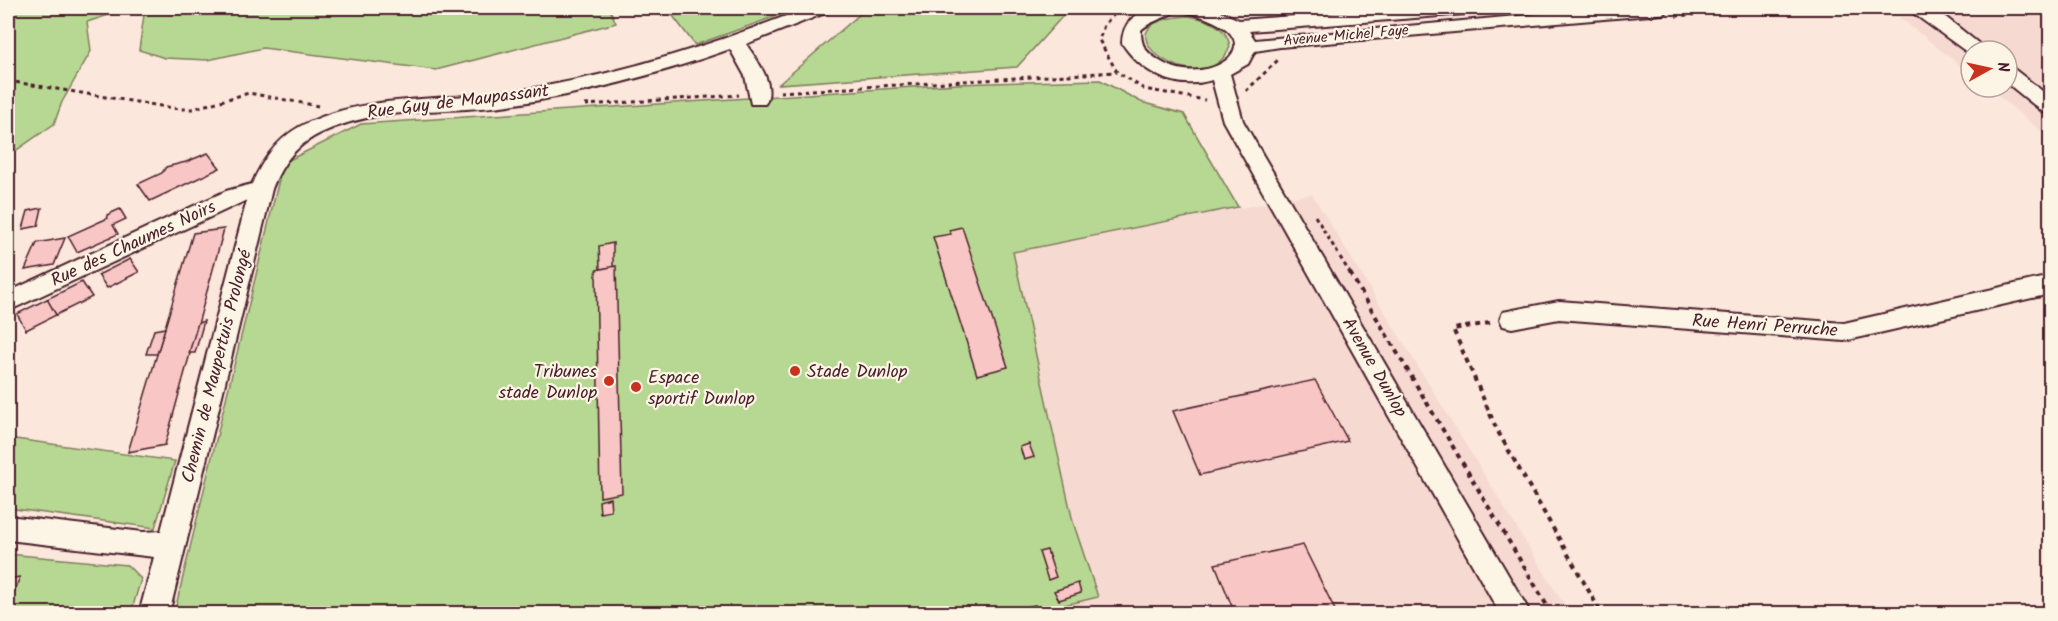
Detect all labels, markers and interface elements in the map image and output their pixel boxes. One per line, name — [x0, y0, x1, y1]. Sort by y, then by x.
street label: Avenue Michel Faye — [1283, 19, 1410, 53]
north arrow — [1959, 39, 2019, 99]
text: N — [1989, 60, 2015, 74]
street label: Rue Guy de Maupassant — [366, 77, 552, 128]
street label: Rue des Chaumes Noirs — [46, 193, 221, 295]
street label: Chemin de Maupertuis Prolongé — [174, 246, 261, 486]
street label: Rue Henri Perruche — [1691, 307, 1839, 346]
street label: Avenue Dunlop — [1333, 312, 1414, 424]
place label: Tribunes stade Dunlop — [499, 358, 597, 408]
place label: Stade Dunlop — [807, 358, 908, 387]
place label: Espace sportif Dunlop — [648, 364, 755, 414]
marker: Stade Dunlop — [788, 364, 802, 378]
marker: Tribunes stade Dunlop — [602, 374, 616, 388]
marker: Espace sportif Dunlop — [629, 380, 643, 394]

